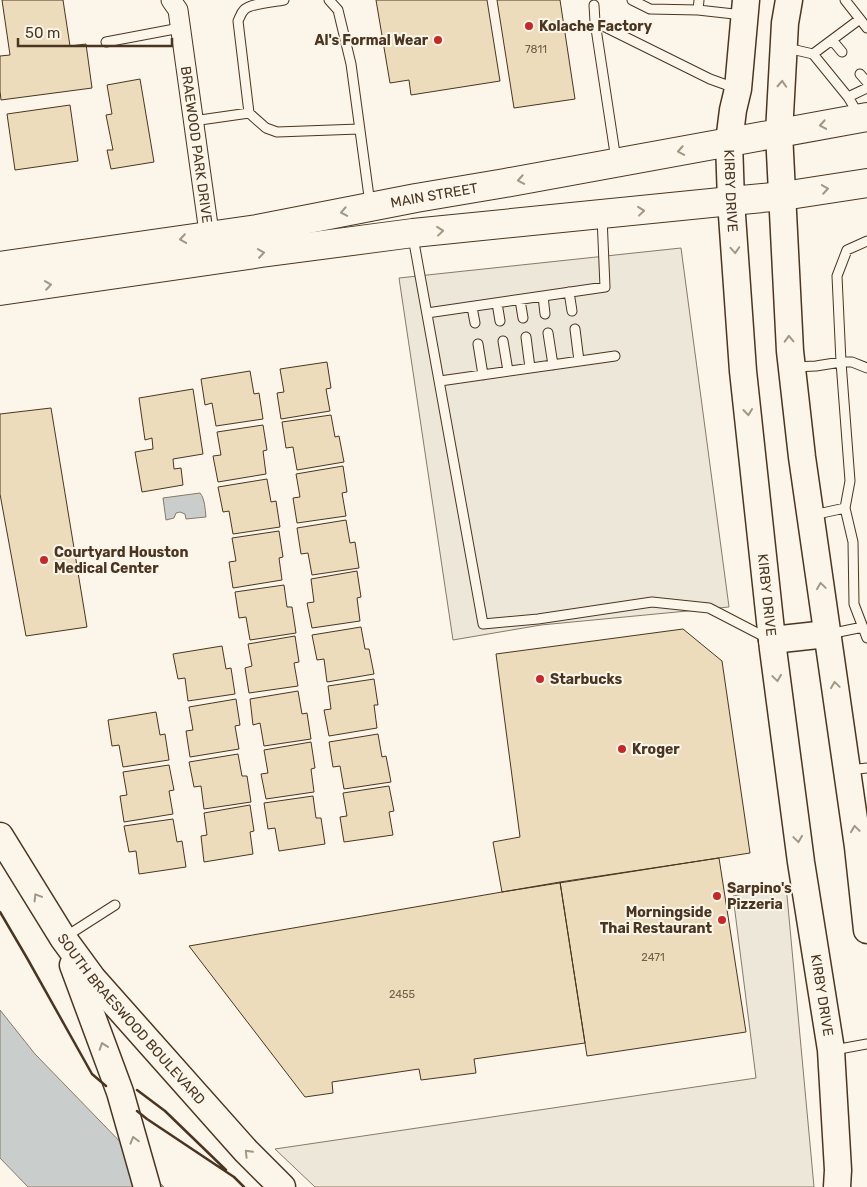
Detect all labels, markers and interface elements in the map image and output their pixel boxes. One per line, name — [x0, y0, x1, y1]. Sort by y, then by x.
scale bar — [18, 15, 171, 47]
place label: Kolache Factory — [539, 18, 653, 35]
marker: Kolache Factory — [523, 20, 535, 32]
text: 50 m — [25, 24, 60, 42]
place label: Al's Formal Wear — [314, 32, 429, 49]
marker: Al's Formal Wear — [432, 34, 444, 46]
house number: 7811 — [525, 43, 547, 56]
street label: BRAEWOOD PARK DRIVE — [177, 65, 216, 224]
one-way arrow — [777, 80, 787, 88]
one-way arrow — [819, 120, 827, 130]
one-way arrow — [676, 145, 685, 156]
street label: KIRBY DRIVE — [720, 149, 741, 233]
one-way arrow — [516, 175, 525, 185]
street label: MAIN STREET — [389, 180, 479, 212]
one-way arrow — [820, 185, 829, 195]
one-way arrow — [637, 205, 645, 216]
one-way arrow — [339, 207, 348, 217]
one-way arrow — [436, 226, 444, 237]
one-way arrow — [179, 234, 188, 244]
one-way arrow — [729, 246, 740, 254]
one-way arrow — [258, 248, 266, 259]
one-way arrow — [44, 280, 53, 290]
one-way arrow — [784, 335, 794, 342]
one-way arrow — [742, 408, 753, 416]
place label: Courtyard Houston Medical Center — [54, 544, 188, 577]
street label: KIRBY DRIVE — [754, 553, 780, 637]
marker: Courtyard Houston Medical Center — [38, 554, 50, 566]
one-way arrow — [816, 582, 826, 590]
place label: Starbucks — [550, 671, 623, 688]
marker: Starbucks — [534, 673, 546, 685]
one-way arrow — [771, 673, 781, 682]
one-way arrow — [830, 681, 841, 689]
place label: Kroger — [632, 741, 680, 758]
marker: Kroger — [616, 743, 628, 755]
one-way arrow — [851, 825, 861, 833]
one-way arrow — [793, 835, 803, 843]
place label: Sarpino's Pizzeria — [727, 880, 792, 913]
marker: Sarpino's Pizzeria — [711, 890, 723, 902]
one-way arrow — [34, 893, 44, 902]
place label: Morningside Thai Restaurant — [600, 904, 712, 937]
marker: Morningside Thai Restaurant — [716, 914, 728, 926]
street label: SOUTH BRAESWOOD BOULEVARD — [54, 930, 209, 1108]
house number: 2471 — [641, 951, 665, 964]
street label: KIRBY DRIVE — [807, 953, 837, 1038]
house number: 2455 — [389, 988, 416, 1001]
one-way arrow — [99, 1043, 109, 1051]
one-way arrow — [129, 1137, 139, 1145]
one-way arrow — [245, 1150, 254, 1159]

